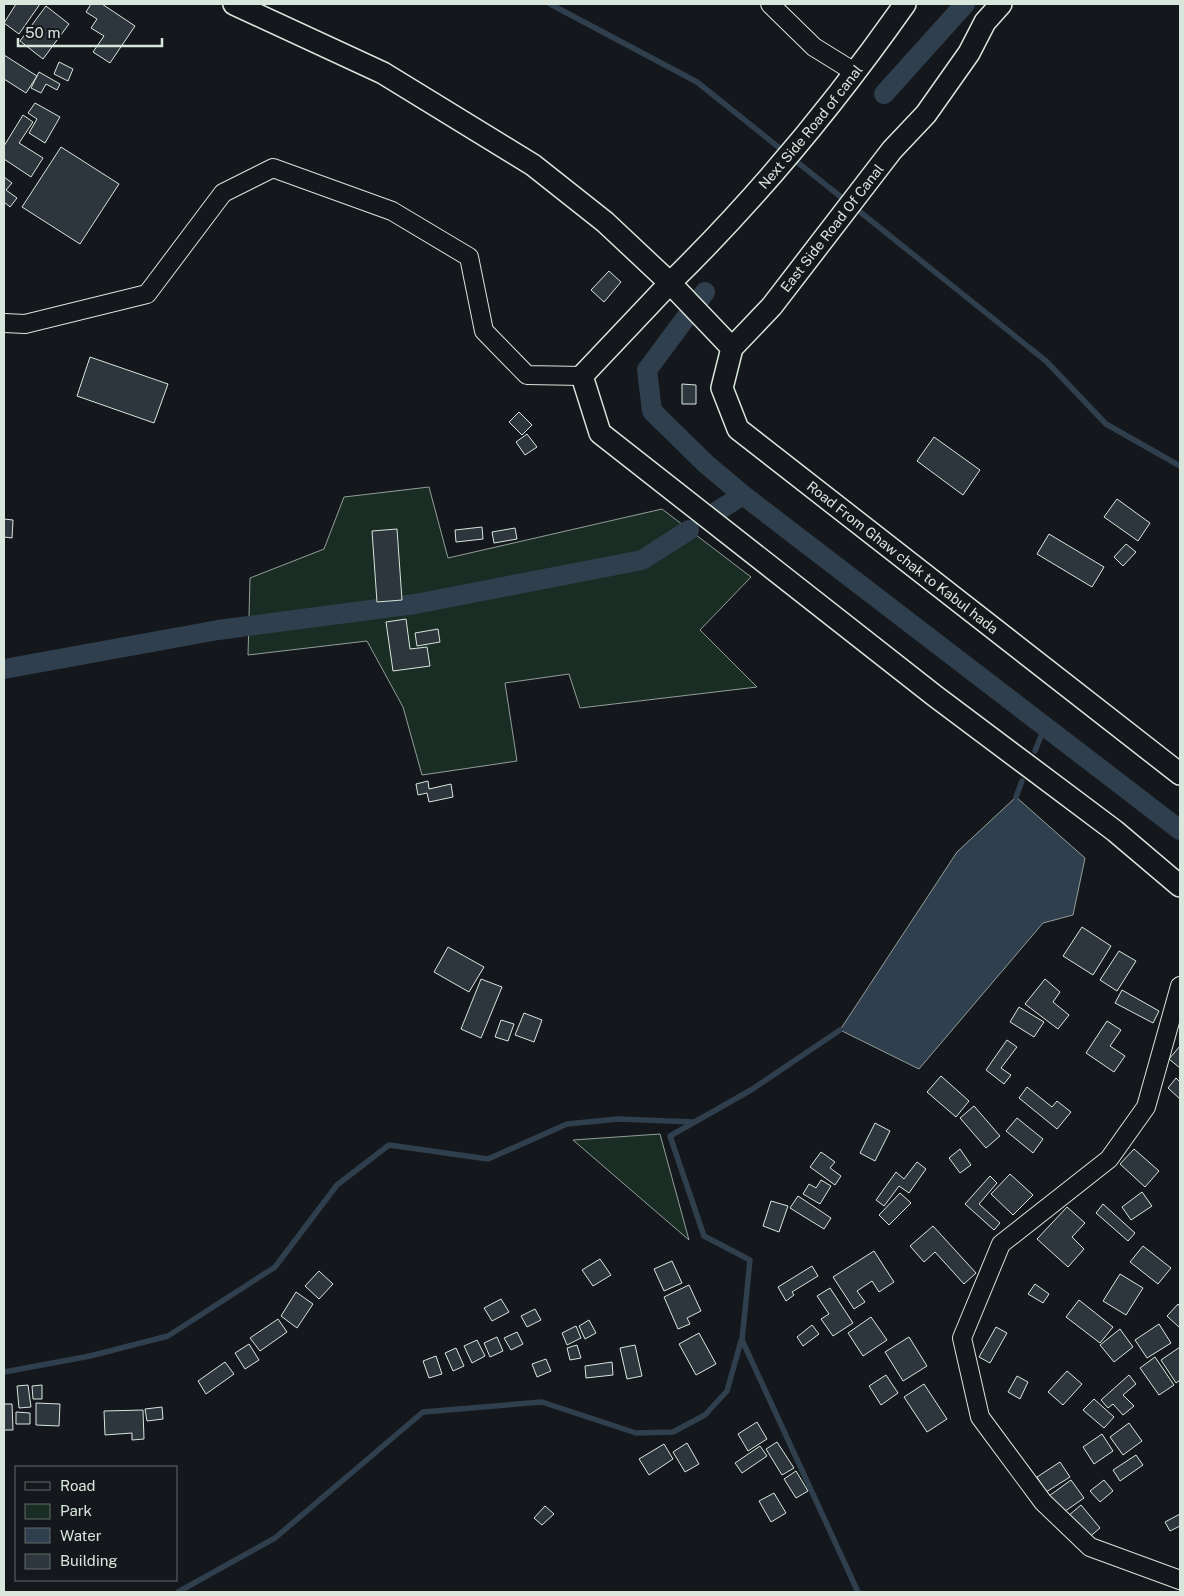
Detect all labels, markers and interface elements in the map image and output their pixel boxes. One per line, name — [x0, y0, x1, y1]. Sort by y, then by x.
scale bar — [18, 15, 161, 47]
text: 50 m — [25, 24, 60, 41]
street label: Next Side Road of canal — [755, 62, 866, 192]
street label: East Side Road Of Canal — [777, 161, 887, 295]
street label: Road From Ghaw chak to Kabul hada — [804, 478, 1001, 637]
legend — [15, 1466, 178, 1581]
text: Road — [60, 1477, 96, 1494]
text: Park — [60, 1502, 92, 1519]
text: Water — [60, 1527, 102, 1544]
text: Building — [60, 1552, 118, 1569]

